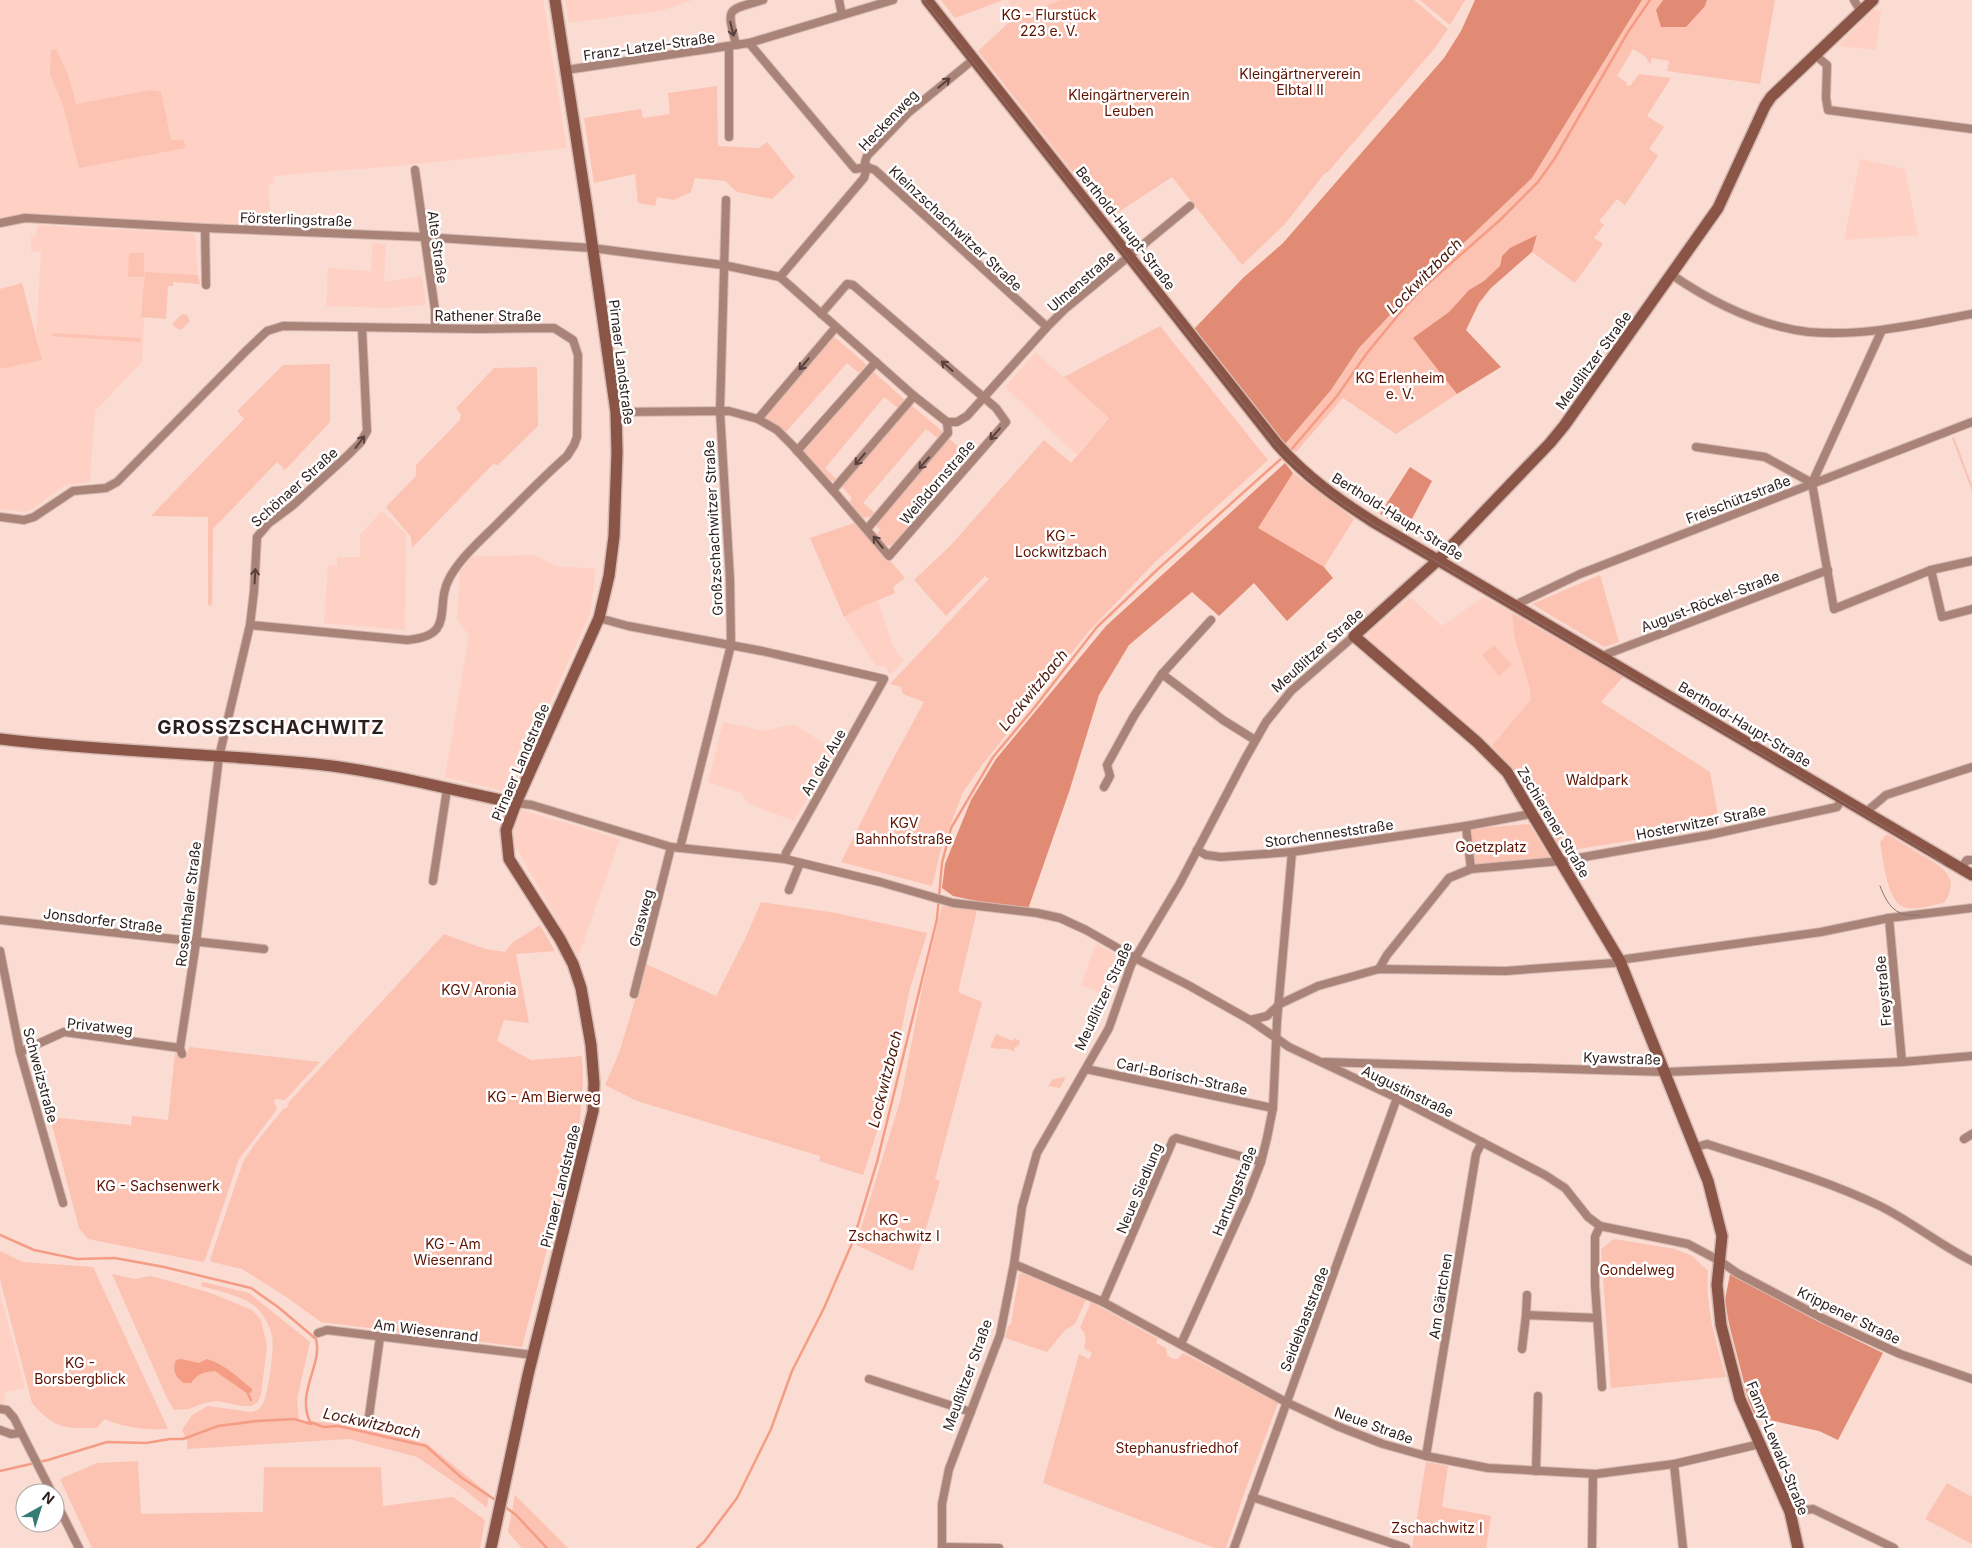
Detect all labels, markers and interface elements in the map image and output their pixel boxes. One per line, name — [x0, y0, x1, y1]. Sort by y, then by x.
park label: KG - Flurstück 223 e. V. — [1002, 6, 1097, 39]
one-way arrow — [728, 21, 737, 37]
street label: Franz-Latzel-Straße — [582, 28, 716, 64]
park label: Kleingärtnerverein Elbtal II — [1239, 65, 1361, 98]
one-way arrow — [938, 77, 951, 88]
street label: Heckenweg — [855, 86, 921, 154]
park label: Kleingärtnerverein Leuben — [1068, 86, 1190, 119]
street label: Kleinzschachwitzer Straße — [886, 162, 1026, 294]
street label: Berthold-Haupt-Straße — [1073, 163, 1179, 293]
street label: Försterlingstraße — [240, 209, 352, 229]
street label: Alte Straße — [424, 210, 452, 284]
water label: Lockwitzbach — [1382, 234, 1466, 318]
street label: Ulmenstraße — [1044, 247, 1118, 315]
street label: Pirnaer Landstraße — [606, 299, 638, 425]
street label: Rathener Straße — [435, 307, 541, 324]
street label: Meußlitzer Straße — [1552, 307, 1634, 413]
one-way arrow — [799, 358, 810, 371]
one-way arrow — [941, 360, 954, 372]
park label: KG Erlenheim e. V. — [1355, 369, 1445, 402]
one-way arrow — [990, 427, 1001, 440]
one-way arrow — [355, 435, 365, 449]
street label: Weißdornstraße — [896, 436, 978, 528]
street label: Großzschachwitzer Straße — [700, 440, 726, 616]
street label: Schönaer Straße — [247, 444, 341, 530]
one-way arrow — [854, 452, 865, 465]
one-way arrow — [919, 456, 930, 469]
street label: Berthold-Haupt-Straße — [1329, 469, 1467, 563]
street label: Freischützstraße — [1683, 471, 1793, 527]
park label: KG - Lockwitzbach — [1015, 527, 1107, 560]
one-way arrow — [872, 536, 883, 549]
street label: August-Röckel-Straße — [1638, 567, 1782, 635]
one-way arrow — [250, 569, 259, 585]
street label: Meußlitzer Straße — [1268, 604, 1366, 696]
water label: Lockwitzbach — [994, 645, 1072, 735]
street label: Berthold-Haupt-Straße — [1676, 678, 1814, 770]
street label: Pirnaer Landstraße — [488, 701, 552, 823]
district label: GROSSZSCHACHWITZ — [157, 716, 385, 739]
street label: An der Aue — [797, 726, 849, 798]
street label: Zschierener Straße — [1514, 763, 1594, 881]
park label: Waldpark — [1566, 771, 1629, 788]
street label: Hosterwitzer Straße — [1635, 801, 1767, 843]
park label: KGV Bahnhofstraße — [855, 814, 953, 847]
street label: Storchenneststraße — [1264, 816, 1394, 850]
park label: Goetzplatz — [1455, 838, 1527, 855]
street label: Rosenthaler Straße — [172, 840, 204, 968]
street label: Grasweg — [625, 887, 657, 949]
street label: Jonsdorfer Straße — [42, 904, 164, 936]
street label: Meußlitzer Straße — [1070, 939, 1136, 1053]
street label: Freystraße — [1871, 955, 1895, 1027]
park label: KGV Aronia — [441, 981, 517, 998]
street label: Privatweg — [66, 1014, 134, 1038]
street label: Schweizstraße — [20, 1026, 62, 1124]
water label: Lockwitzbach — [864, 1028, 906, 1129]
street label: Kyawstraße — [1583, 1048, 1661, 1068]
street label: Carl-Borisch-Straße — [1115, 1054, 1249, 1098]
street label: Augustinstraße — [1359, 1061, 1457, 1121]
park label: KG - Am Bierweg — [487, 1088, 601, 1105]
street label: Pirnaer Landstraße — [537, 1123, 583, 1249]
street label: Neue Siedlung — [1112, 1140, 1166, 1236]
street label: Hartungstraße — [1208, 1144, 1260, 1238]
park label: KG - Sachsenwerk — [96, 1177, 220, 1194]
park label: KG - Zschachwitz I — [848, 1211, 940, 1244]
park label: KG - Am Wiesenrand — [413, 1235, 493, 1268]
street label: Am Gärtchen — [1425, 1252, 1455, 1340]
park label: Gondelweg — [1599, 1261, 1675, 1278]
street label: Seidelbaststraße — [1276, 1264, 1332, 1374]
street label: Krippener Straße — [1795, 1283, 1903, 1347]
street label: Am Wiesenrand — [373, 1315, 479, 1345]
street label: Meußlitzer Straße — [939, 1317, 995, 1433]
park label: KG - Borsbergblick — [34, 1354, 126, 1387]
street label: Fanny-Lewald-Straße — [1743, 1379, 1813, 1517]
water label: Lockwitzbach — [321, 1403, 423, 1443]
street label: Neue Straße — [1332, 1403, 1416, 1447]
park label: Stephanusfriedhof — [1116, 1439, 1238, 1456]
north arrow — [15, 1483, 65, 1533]
text: N — [39, 1488, 58, 1507]
park label: Zschachwitz I — [1391, 1519, 1483, 1536]

